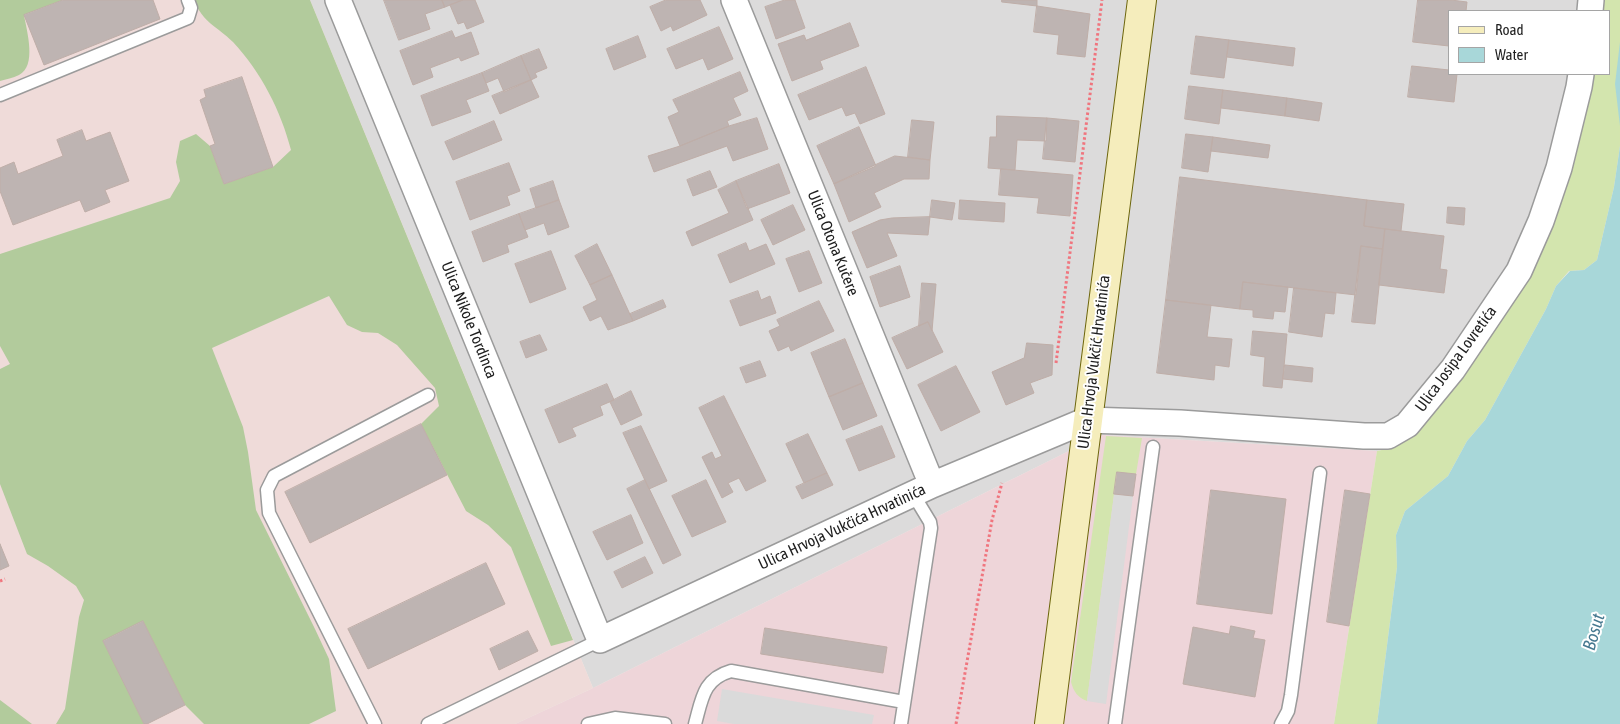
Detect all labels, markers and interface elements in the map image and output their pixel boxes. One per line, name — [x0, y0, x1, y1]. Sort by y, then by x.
legend — [1448, 10, 1610, 75]
text: Road — [1495, 21, 1524, 38]
text: Water — [1495, 46, 1528, 63]
street label: Ulica Otona Kučere — [803, 187, 863, 299]
street label: Ulica Nikole Tordinca — [437, 259, 501, 381]
street label: Ulica Hrvoja Vukčić Hrvatinića — [1074, 274, 1114, 450]
street label: Ulica Josipa Lovretića — [1411, 302, 1501, 416]
street label: Ulica Hrvoja Vukčića Hrvatinića — [755, 480, 929, 574]
water label: Bosut — [1578, 611, 1610, 653]

